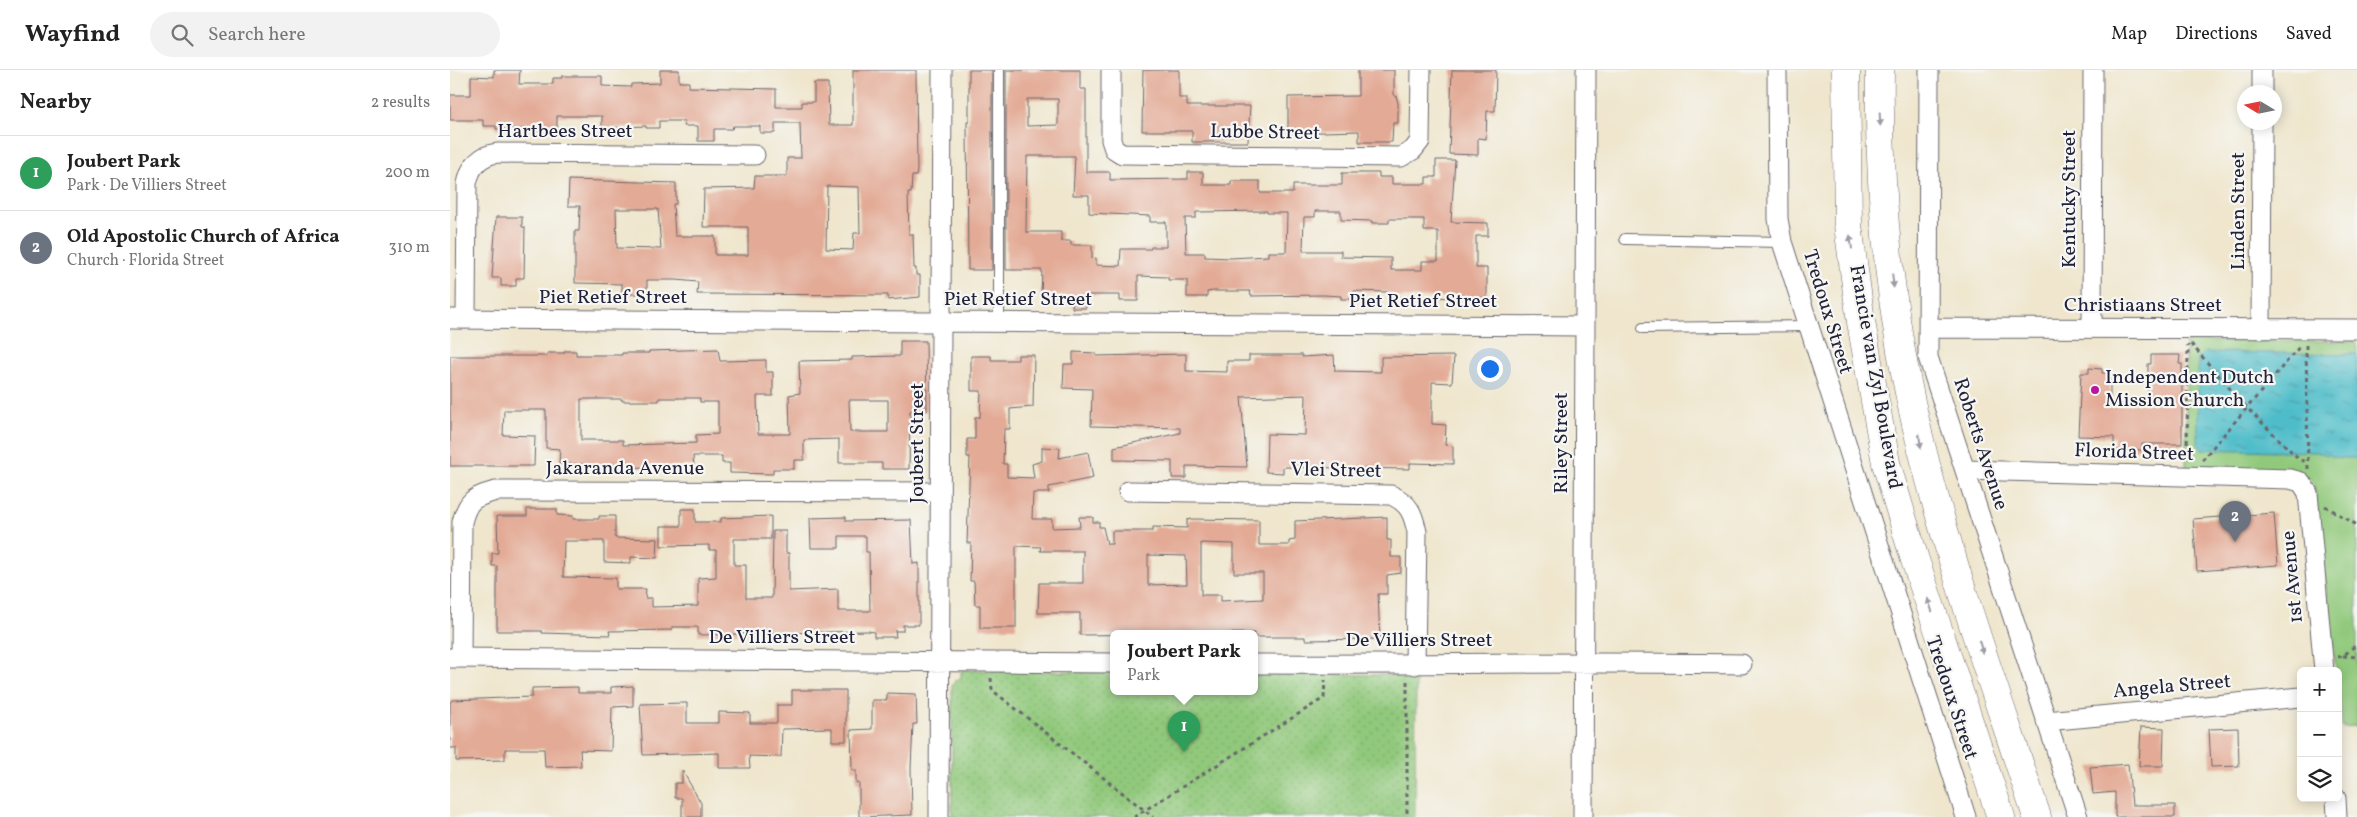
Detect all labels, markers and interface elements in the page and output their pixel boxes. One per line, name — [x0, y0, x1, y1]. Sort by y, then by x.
search box — [150, 12, 500, 57]
text: Wayfind — [25, 18, 120, 52]
icon: search — [168, 21, 196, 49]
text: Search here — [208, 22, 305, 48]
text: Map — [2111, 22, 2147, 47]
text: Directions — [2175, 22, 2258, 47]
text: Saved — [2286, 22, 2332, 47]
north arrow — [2237, 85, 2282, 130]
text: Nearby — [20, 88, 91, 117]
text: 2 results — [371, 92, 430, 114]
one-way arrow — [1877, 111, 1885, 127]
street label: Hartbees Street — [497, 118, 633, 146]
street label: Lubbe Street — [1210, 118, 1320, 148]
street label: Kentucky Street — [2056, 130, 2084, 268]
text: Joubert Park — [67, 149, 180, 175]
street label: Linden Street — [2225, 152, 2253, 270]
text: 1 — [33, 162, 39, 184]
text: 200 m — [385, 162, 430, 184]
text: Park · De Villiers Street — [67, 175, 227, 197]
text: Old Apostolic Church of Africa — [67, 224, 340, 250]
one-way arrow — [1847, 233, 1855, 249]
text: 2 — [32, 237, 40, 259]
text: 310 m — [389, 237, 430, 259]
street label: Tredoux Street — [1795, 246, 1859, 378]
text: Church · Florida Street — [67, 250, 224, 272]
street label: Francie van Zyl Boulevard — [1841, 263, 1909, 491]
one-way arrow — [1889, 273, 1897, 289]
street label: Piet Retief Street — [539, 284, 687, 312]
street label: Piet Retief Street — [944, 286, 1092, 314]
street label: Piet Retief Street — [1349, 288, 1497, 316]
street label: Christiaans Street — [2064, 292, 2222, 320]
your location — [1477, 356, 1503, 382]
place label: Independent Dutch Mission Church — [2105, 364, 2275, 415]
street label: Roberts Avenue — [1945, 374, 2015, 514]
street label: Joubert Street — [904, 383, 932, 503]
marker: Independent Dutch Mission Church — [2089, 384, 2101, 396]
street label: Riley Street — [1548, 392, 1576, 494]
one-way arrow — [1917, 433, 1925, 449]
street label: Florida Street — [2074, 437, 2194, 469]
street label: Jakaranda Avenue — [546, 455, 704, 483]
street label: Vlei Street — [1290, 456, 1382, 486]
pin: 2 — [2219, 501, 2251, 542]
street label: 1st Avenue — [2275, 530, 2311, 624]
one-way arrow — [1926, 597, 1933, 612]
street label: De Villiers Street — [708, 624, 856, 652]
street label: De Villiers Street — [1345, 627, 1493, 655]
popup — [1110, 630, 1258, 695]
street label: Tredoux Street — [1918, 632, 1984, 764]
text: Joubert Park — [1127, 639, 1241, 665]
one-way arrow — [1977, 640, 1985, 655]
text: Park — [1127, 665, 1160, 687]
map controls — [2297, 667, 2342, 802]
button: + — [2297, 667, 2342, 712]
street label: Angela Street — [2112, 668, 2232, 706]
pin: 1 — [1168, 711, 1200, 752]
button: − — [2297, 712, 2342, 757]
button: layers — [2297, 757, 2342, 802]

